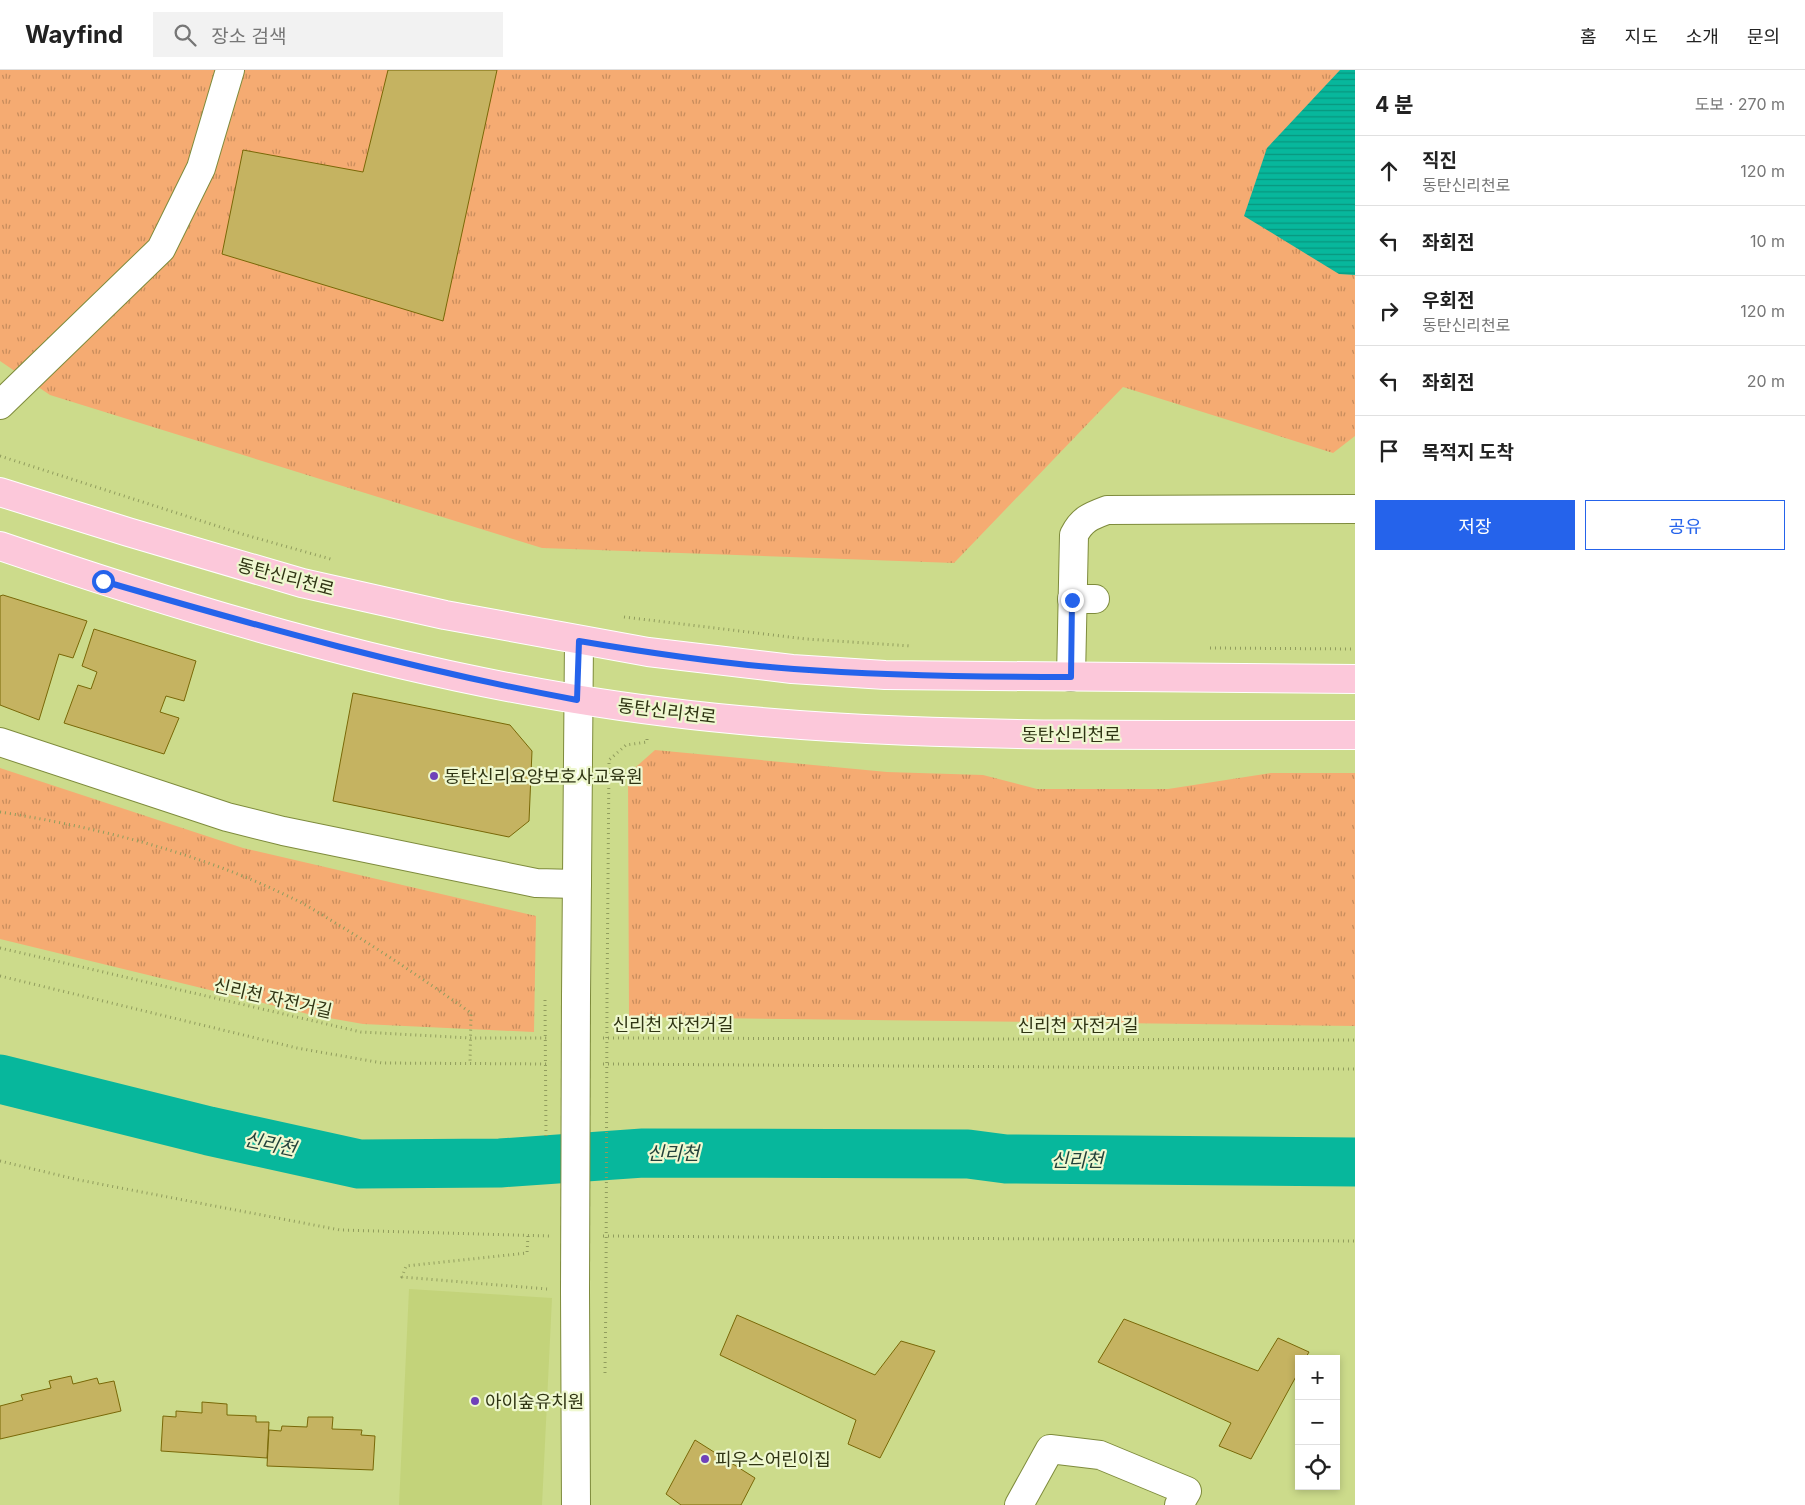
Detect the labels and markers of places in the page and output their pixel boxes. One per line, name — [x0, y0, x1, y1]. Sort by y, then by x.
place label: 동탄신리요양보호사교육원 — [444, 766, 643, 787]
marker: 동탄신리요양보호사교육원 — [428, 770, 440, 782]
place label: 아이숲유치원 — [485, 1391, 584, 1412]
marker: 아이숲유치원 — [469, 1395, 481, 1407]
place label: 피우스어린이집 — [715, 1449, 831, 1470]
marker: 피우스어린이집 — [699, 1453, 711, 1465]

